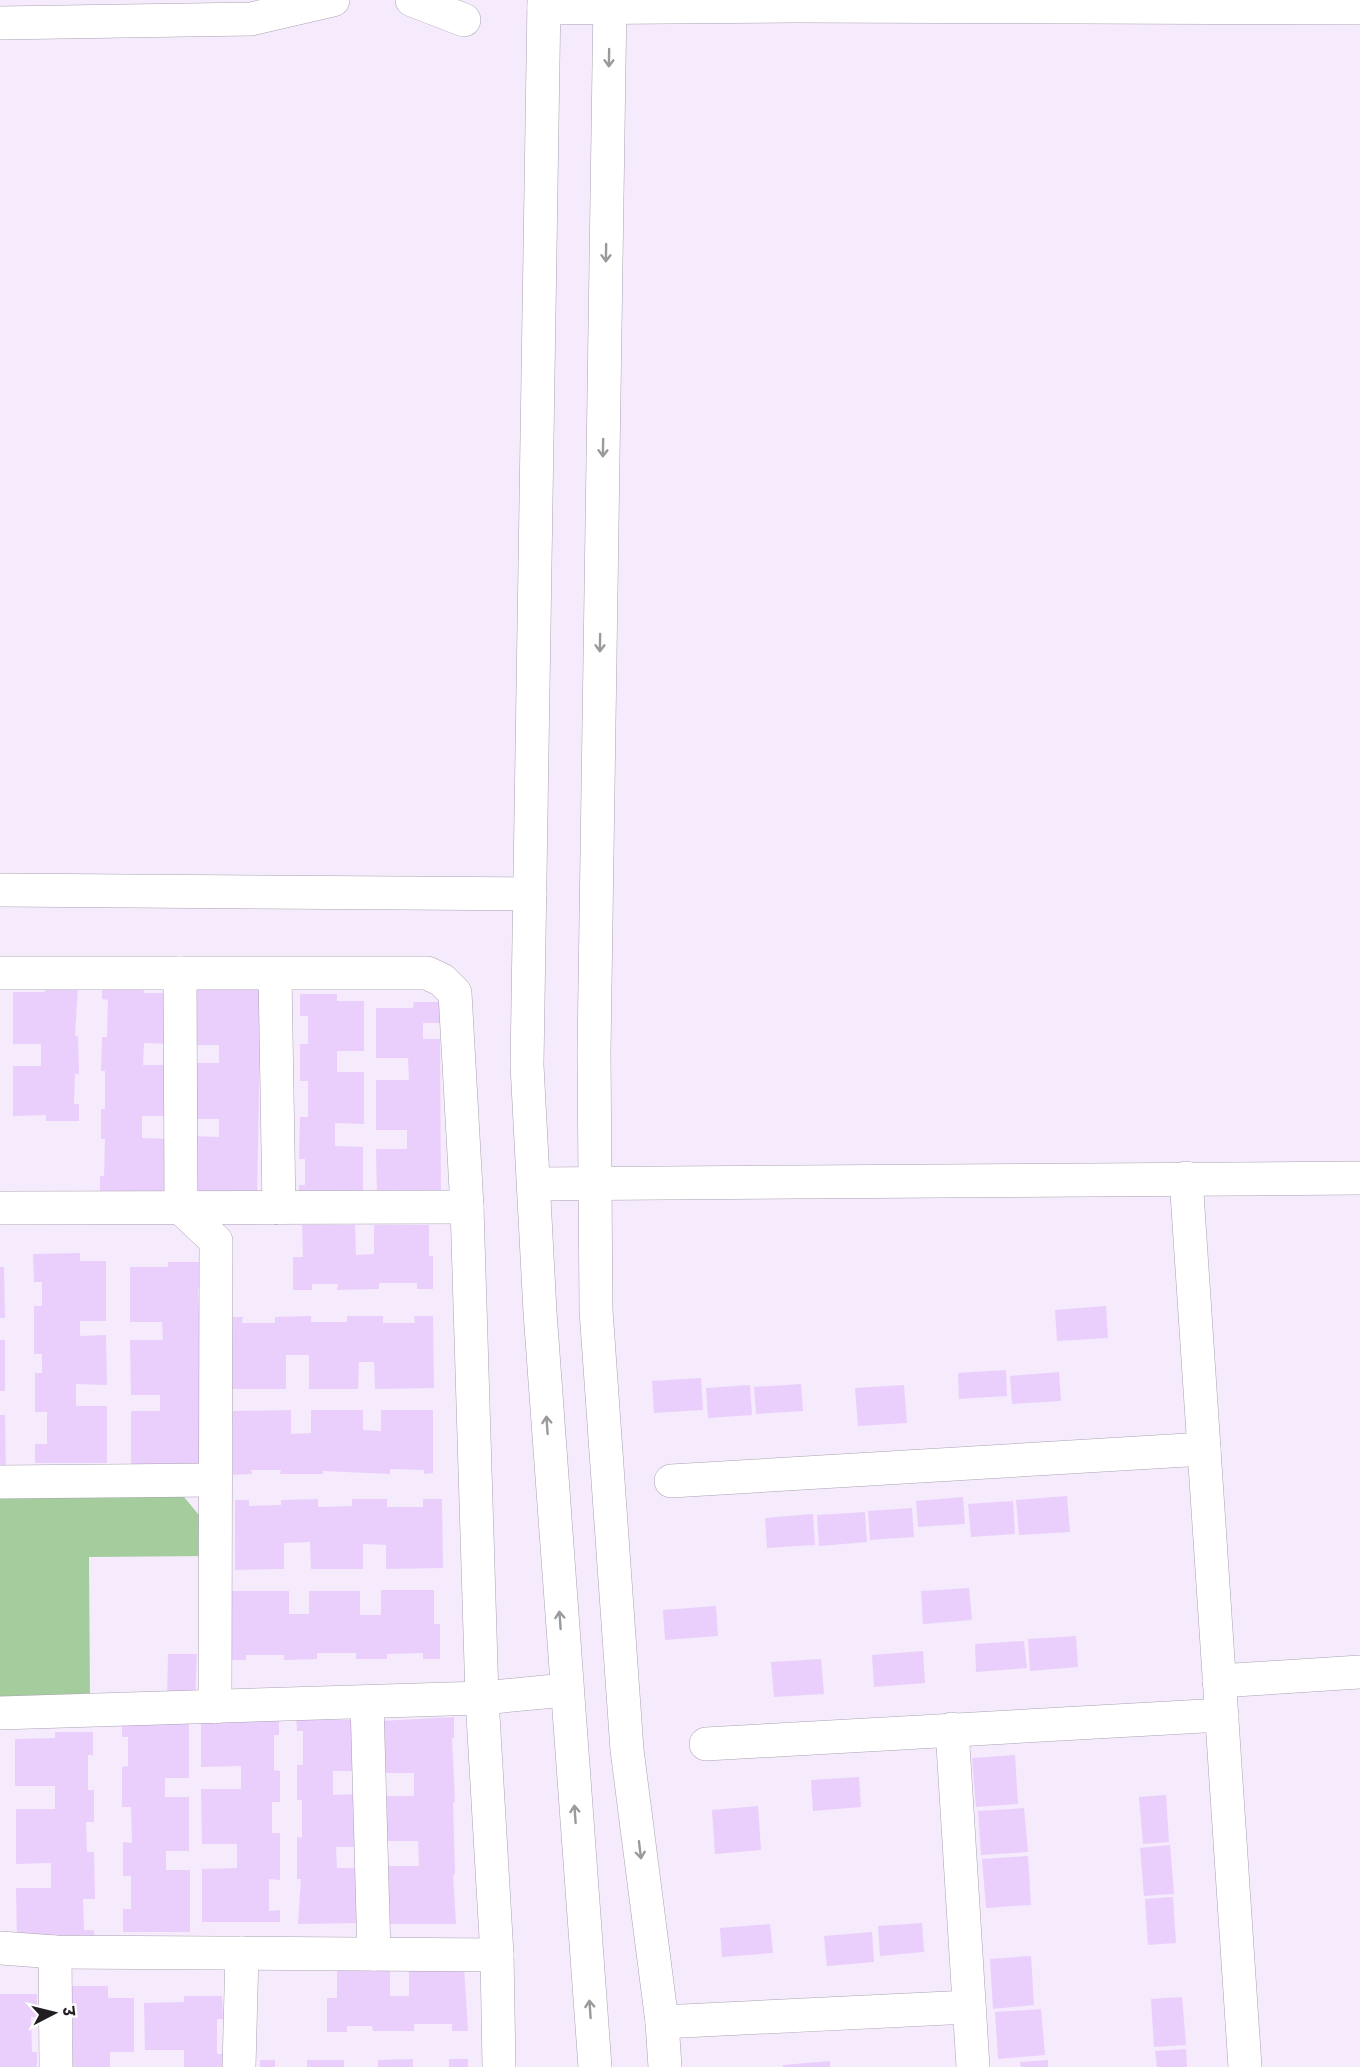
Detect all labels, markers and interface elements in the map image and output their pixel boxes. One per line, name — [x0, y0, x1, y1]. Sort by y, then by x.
one-way arrow — [603, 48, 615, 68]
one-way arrow — [600, 243, 612, 263]
one-way arrow — [597, 438, 609, 458]
one-way arrow — [594, 633, 606, 653]
one-way arrow — [542, 1416, 553, 1436]
one-way arrow — [555, 1610, 566, 1630]
one-way arrow — [570, 1805, 581, 1825]
one-way arrow — [635, 1840, 646, 1859]
north arrow — [24, 1983, 84, 2043]
one-way arrow — [584, 1999, 595, 2019]
text: उ — [56, 2004, 80, 2018]

